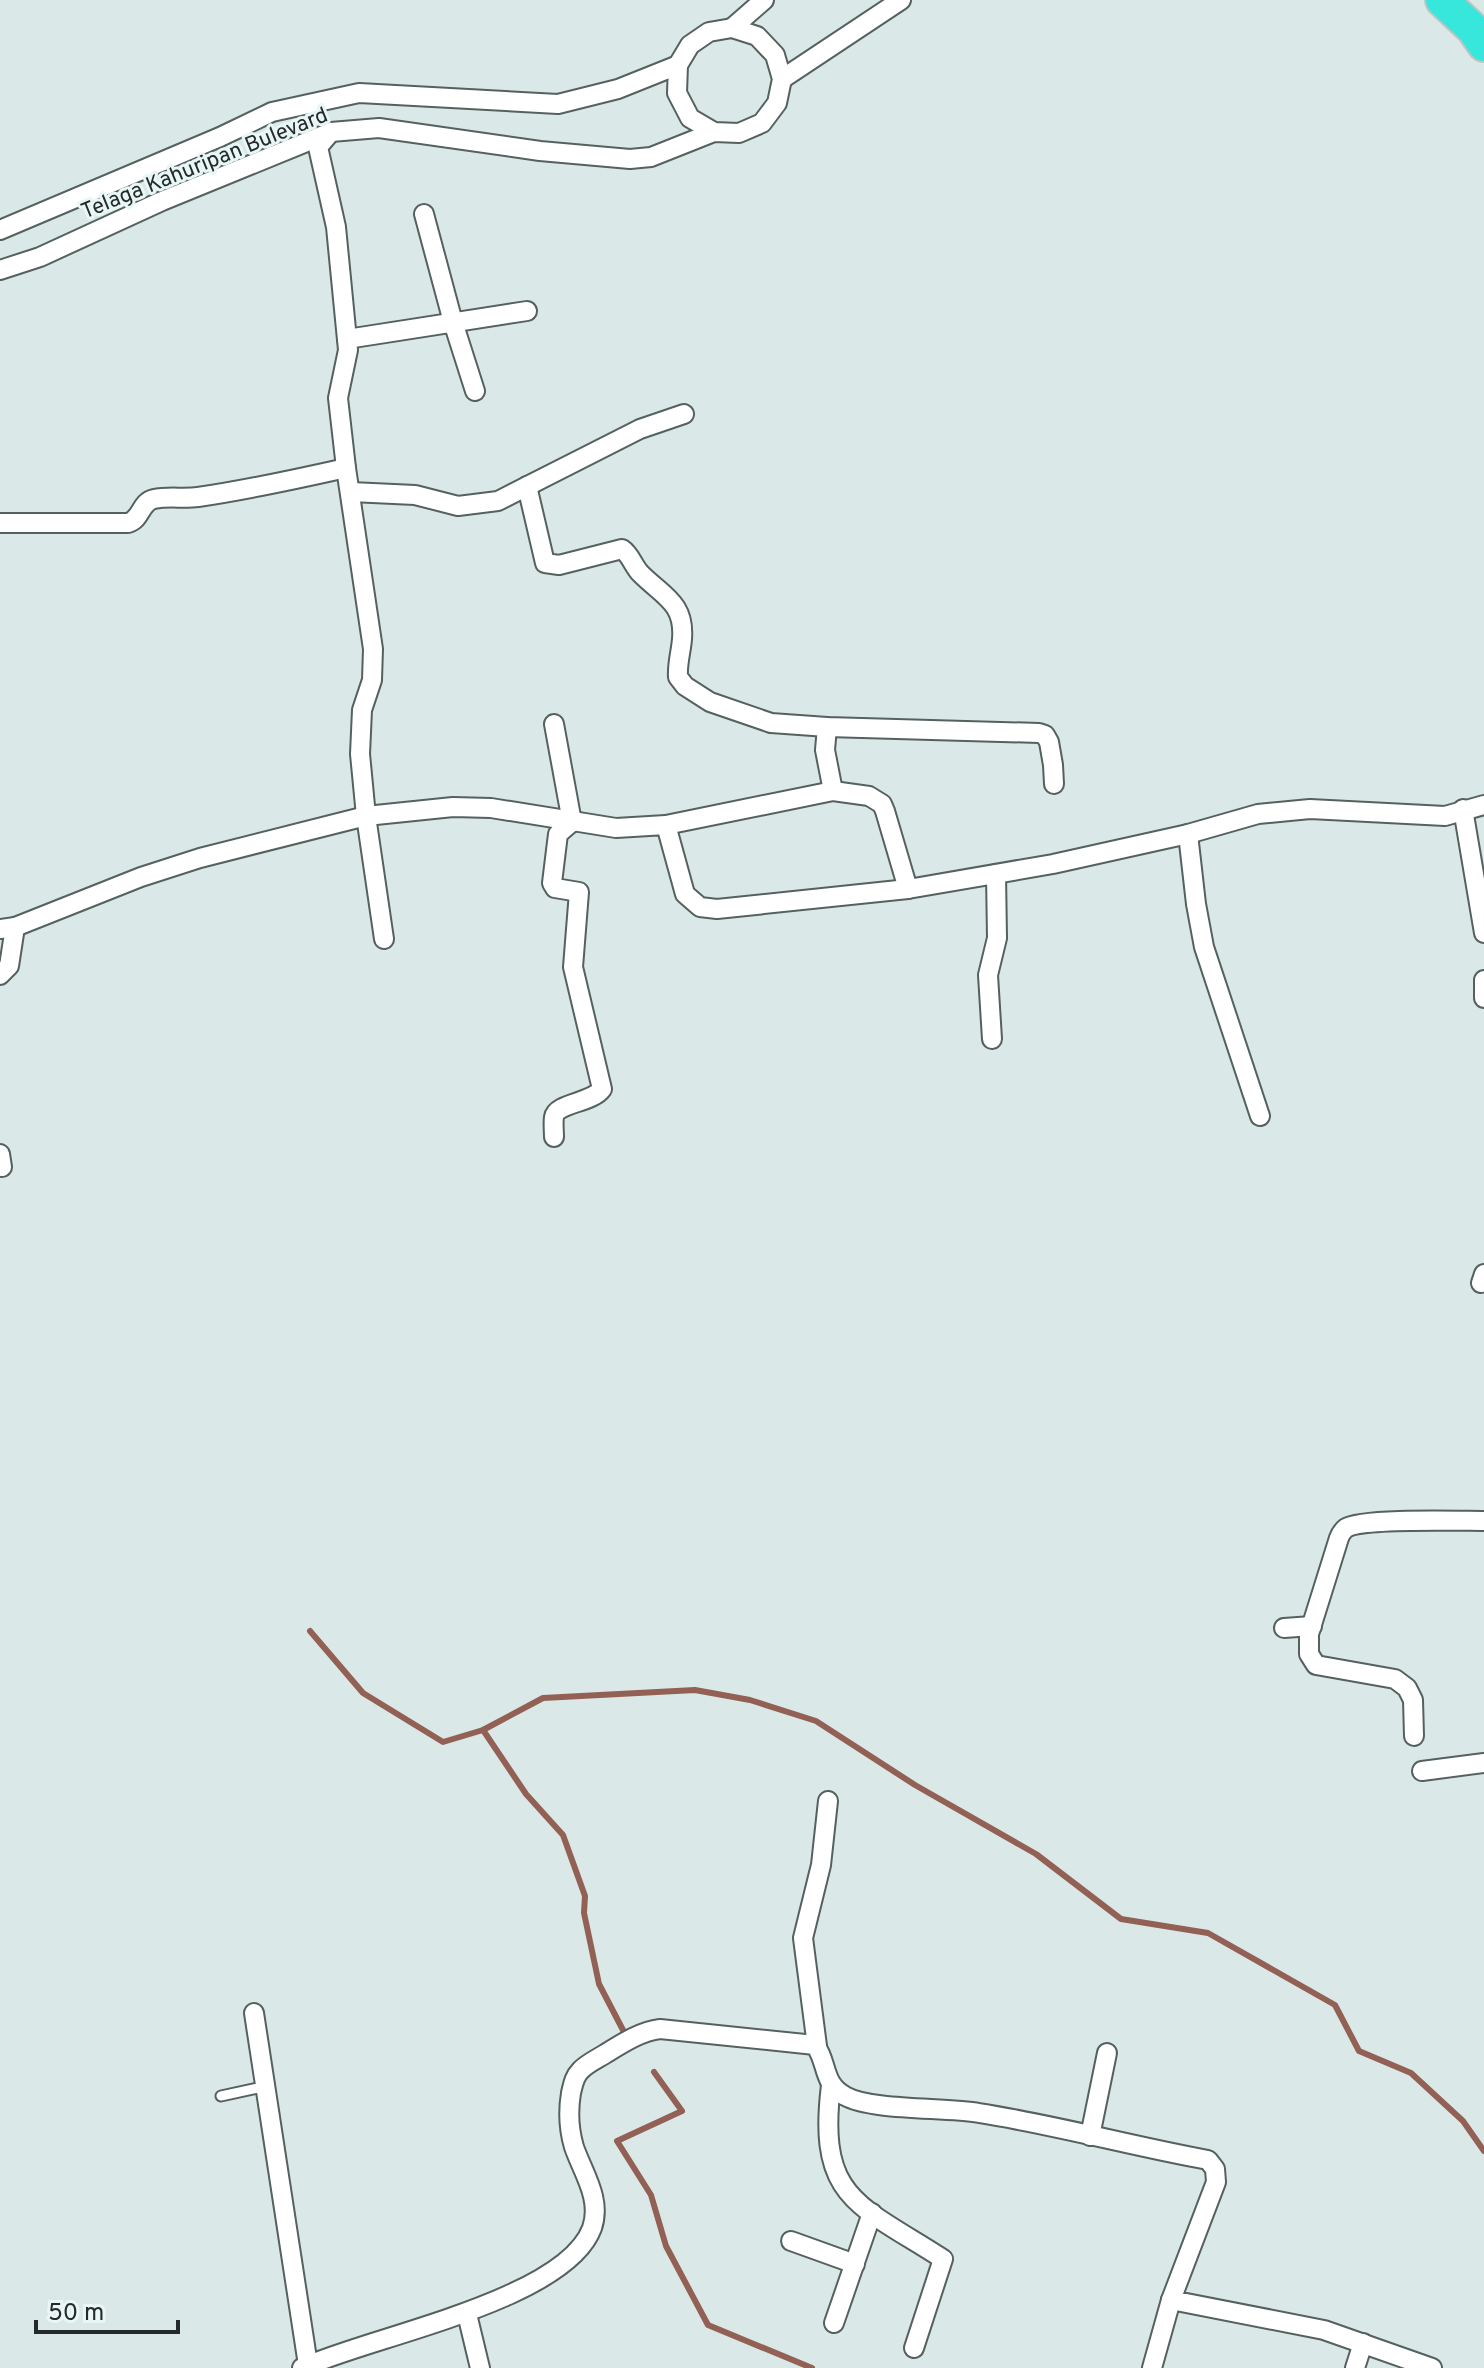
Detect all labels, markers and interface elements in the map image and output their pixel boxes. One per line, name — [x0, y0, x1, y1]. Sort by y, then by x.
street label: Telaga Kahuripan Bulevard — [78, 102, 332, 226]
scale bar — [36, 2284, 178, 2334]
text: 50 m — [48, 2299, 104, 2329]

